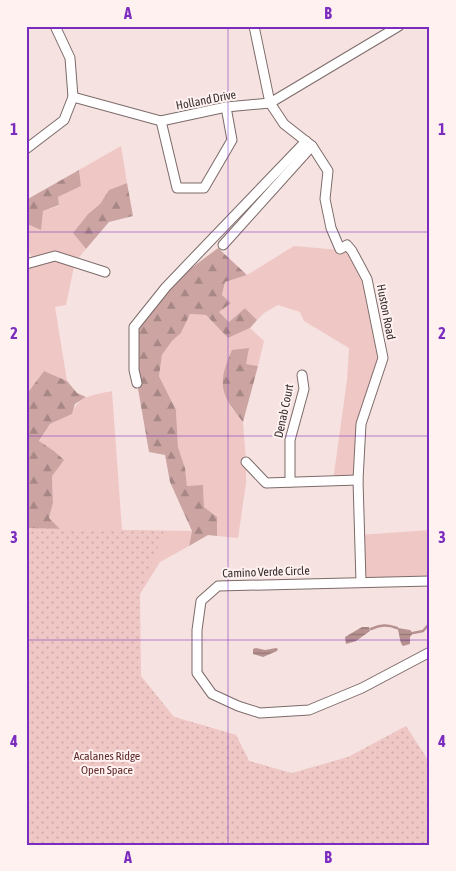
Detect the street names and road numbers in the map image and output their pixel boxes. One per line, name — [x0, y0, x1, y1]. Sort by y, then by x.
street label: Holland Drive — [175, 87, 237, 113]
street label: Huston Road — [374, 283, 398, 341]
street label: Denab Court — [271, 382, 297, 439]
street label: Camino Verde Circle — [222, 563, 310, 581]

